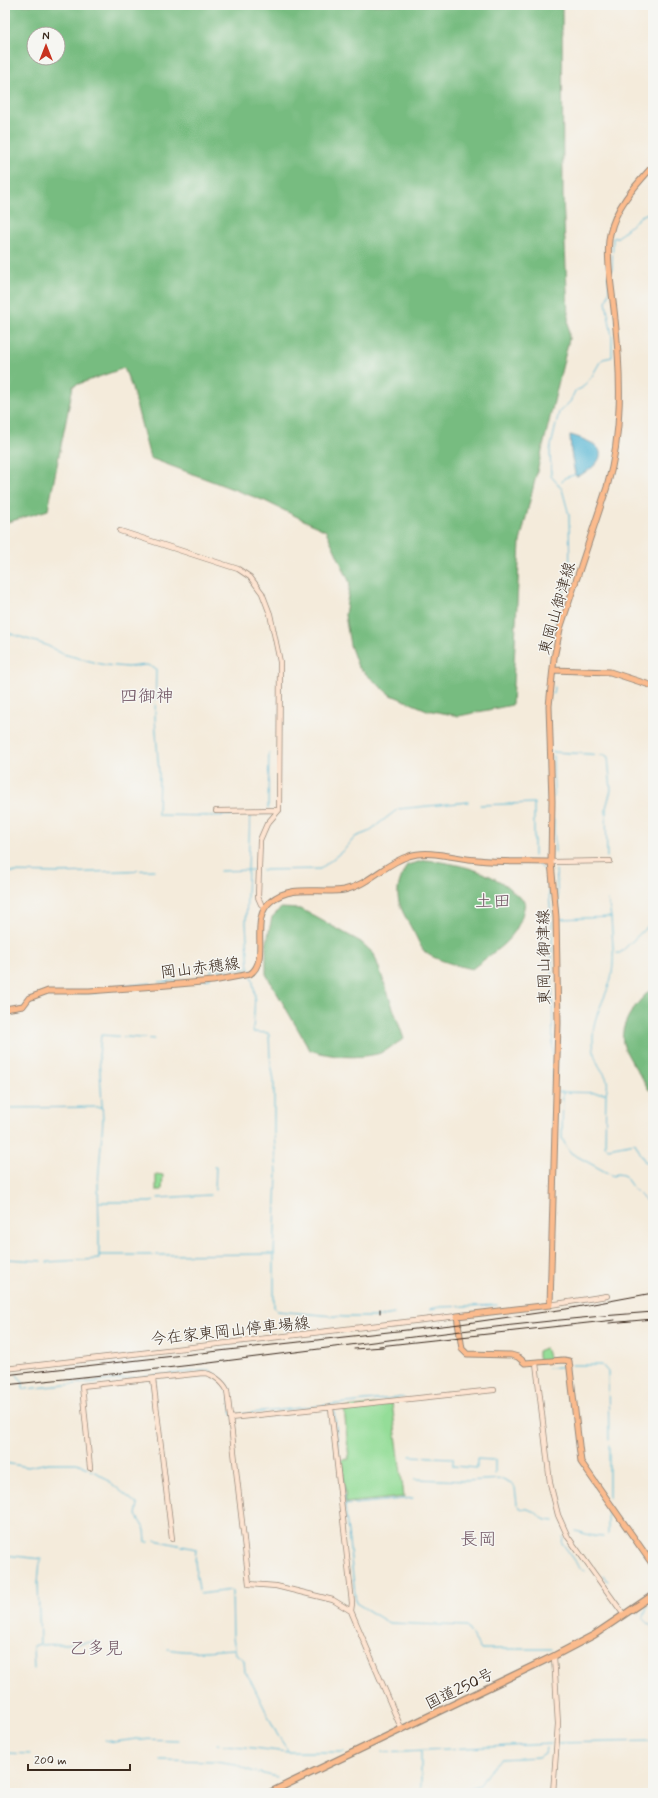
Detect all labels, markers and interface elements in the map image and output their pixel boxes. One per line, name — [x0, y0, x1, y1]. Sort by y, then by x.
north arrow — [26, 26, 66, 66]
text: N — [42, 30, 50, 44]
street label: 東岡山御津線 — [534, 559, 581, 657]
district label: 四御神 — [120, 685, 174, 709]
district label: 土田 — [475, 890, 511, 914]
street label: 東岡山御津線 — [533, 909, 556, 1005]
street label: 岡山赤穂線 — [159, 953, 241, 984]
street label: 今在家東岡山停車場線 — [149, 1313, 311, 1350]
district label: 長岡 — [460, 1528, 496, 1552]
district label: 乙多見 — [69, 1637, 123, 1661]
street label: 国道250号 — [422, 1664, 498, 1715]
scale bar — [28, 1746, 130, 1772]
text: 200 m — [34, 1753, 67, 1769]

